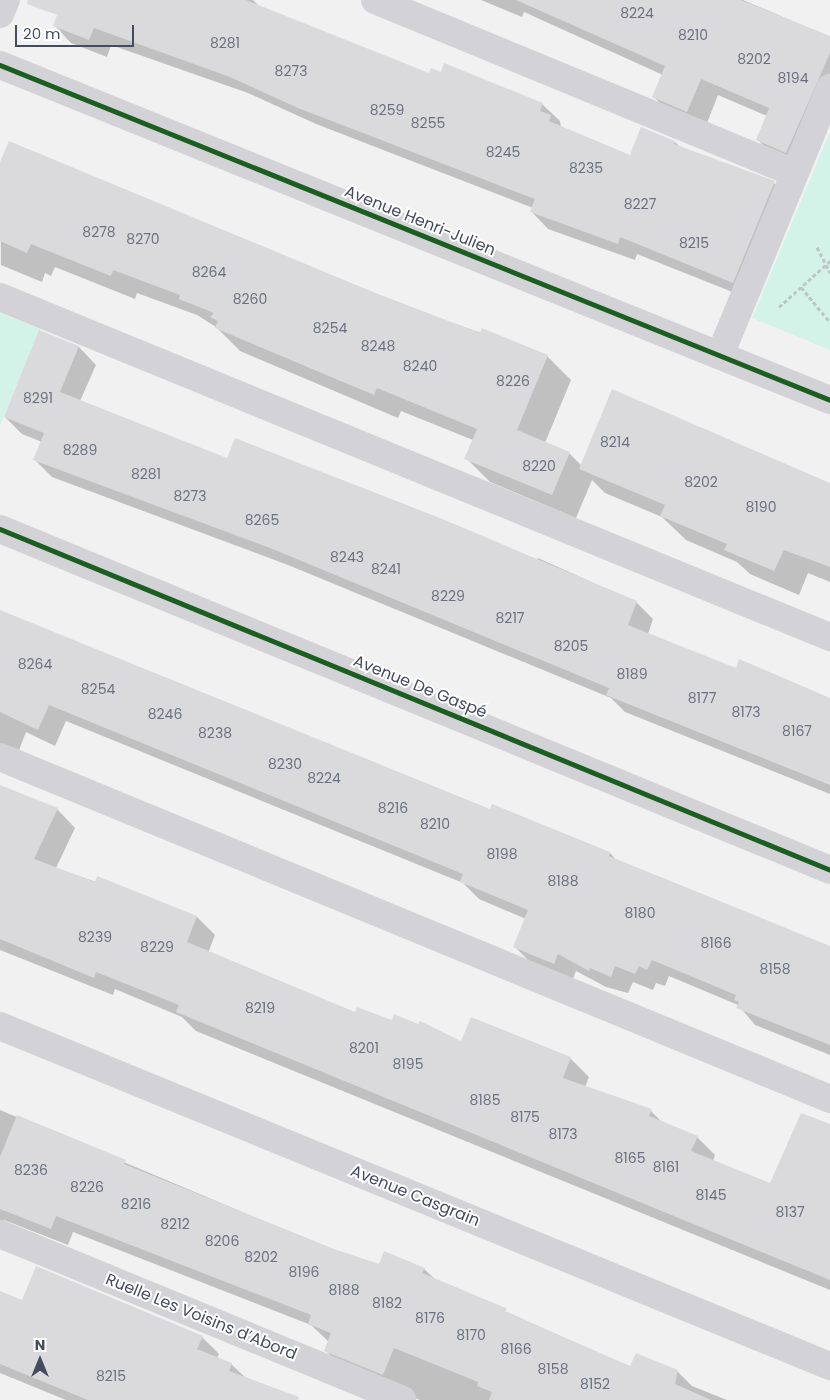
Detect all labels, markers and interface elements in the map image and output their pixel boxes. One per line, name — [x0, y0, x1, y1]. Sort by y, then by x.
house number: 8224 — [620, 5, 654, 21]
scale bar — [18, 15, 136, 47]
text: 20 m — [23, 23, 61, 44]
house number: 8210 — [678, 27, 708, 43]
house number: 8281 — [210, 35, 240, 51]
house number: 8202 — [737, 51, 771, 67]
house number: 8273 — [275, 63, 307, 79]
house number: 8194 — [778, 70, 808, 86]
house number: 8259 — [370, 102, 404, 118]
house number: 8255 — [411, 115, 445, 131]
house number: 8245 — [486, 144, 520, 160]
house number: 8235 — [569, 160, 603, 176]
street label: Avenue Henri-Julien — [342, 182, 498, 260]
house number: 8227 — [624, 196, 656, 212]
house number: 8278 — [82, 224, 116, 240]
house number: 8270 — [126, 231, 160, 247]
house number: 8215 — [679, 235, 709, 251]
house number: 8264 — [192, 264, 226, 280]
house number: 8260 — [233, 291, 267, 307]
house number: 8254 — [313, 320, 347, 336]
house number: 8248 — [361, 338, 395, 354]
house number: 8240 — [403, 358, 437, 374]
house number: 8226 — [496, 373, 530, 389]
house number: 8291 — [23, 390, 53, 406]
house number: 8214 — [600, 434, 630, 450]
house number: 8289 — [63, 442, 97, 458]
house number: 8220 — [522, 458, 556, 474]
house number: 8281 — [131, 466, 161, 482]
house number: 8202 — [684, 474, 718, 490]
house number: 8273 — [174, 488, 206, 504]
house number: 8190 — [746, 499, 776, 515]
house number: 8265 — [245, 512, 279, 528]
house number: 8243 — [330, 549, 364, 565]
house number: 8241 — [371, 561, 401, 577]
house number: 8229 — [431, 588, 465, 604]
house number: 8217 — [495, 610, 525, 626]
house number: 8205 — [554, 638, 588, 654]
street label: Avenue De Gaspé — [350, 651, 490, 723]
house number: 8264 — [18, 656, 52, 672]
house number: 8189 — [617, 666, 647, 682]
house number: 8254 — [81, 681, 115, 697]
house number: 8177 — [688, 690, 716, 706]
house number: 8173 — [731, 704, 761, 720]
house number: 8246 — [148, 706, 182, 722]
house number: 8167 — [782, 723, 812, 739]
house number: 8238 — [198, 725, 232, 741]
house number: 8230 — [268, 756, 302, 772]
house number: 8224 — [307, 770, 341, 786]
house number: 8216 — [378, 800, 408, 816]
house number: 8210 — [420, 816, 450, 832]
house number: 8198 — [487, 846, 517, 862]
house number: 8188 — [548, 873, 578, 889]
house number: 8180 — [625, 905, 655, 921]
house number: 8239 — [78, 929, 112, 945]
house number: 8166 — [700, 935, 732, 951]
house number: 8229 — [140, 939, 174, 955]
house number: 8158 — [760, 961, 790, 977]
house number: 8219 — [245, 1000, 275, 1016]
house number: 8201 — [349, 1040, 379, 1056]
house number: 8195 — [393, 1056, 423, 1072]
house number: 8185 — [470, 1092, 500, 1108]
house number: 8175 — [510, 1109, 540, 1125]
house number: 8173 — [548, 1126, 578, 1142]
house number: 8165 — [615, 1150, 645, 1166]
house number: 8161 — [653, 1159, 679, 1175]
street label: Avenue Casgrain — [348, 1161, 482, 1231]
house number: 8236 — [14, 1162, 48, 1178]
house number: 8226 — [70, 1179, 104, 1195]
house number: 8145 — [696, 1187, 726, 1203]
house number: 8216 — [121, 1196, 151, 1212]
house number: 8137 — [775, 1204, 805, 1220]
house number: 8212 — [160, 1216, 190, 1232]
house number: 8206 — [205, 1233, 239, 1249]
house number: 8202 — [244, 1249, 278, 1265]
house number: 8196 — [288, 1264, 320, 1280]
street label: Ruelle Les Voisins d’Abord — [103, 1270, 299, 1364]
house number: 8188 — [329, 1282, 359, 1298]
house number: 8182 — [372, 1295, 402, 1311]
house number: 8176 — [415, 1310, 445, 1326]
house number: 8170 — [456, 1327, 486, 1343]
north arrow — [15, 1335, 65, 1385]
text: N — [35, 1335, 45, 1355]
house number: 8166 — [500, 1341, 532, 1357]
house number: 8158 — [538, 1361, 568, 1377]
house number: 8215 — [96, 1368, 126, 1384]
house number: 8152 — [580, 1376, 610, 1392]

